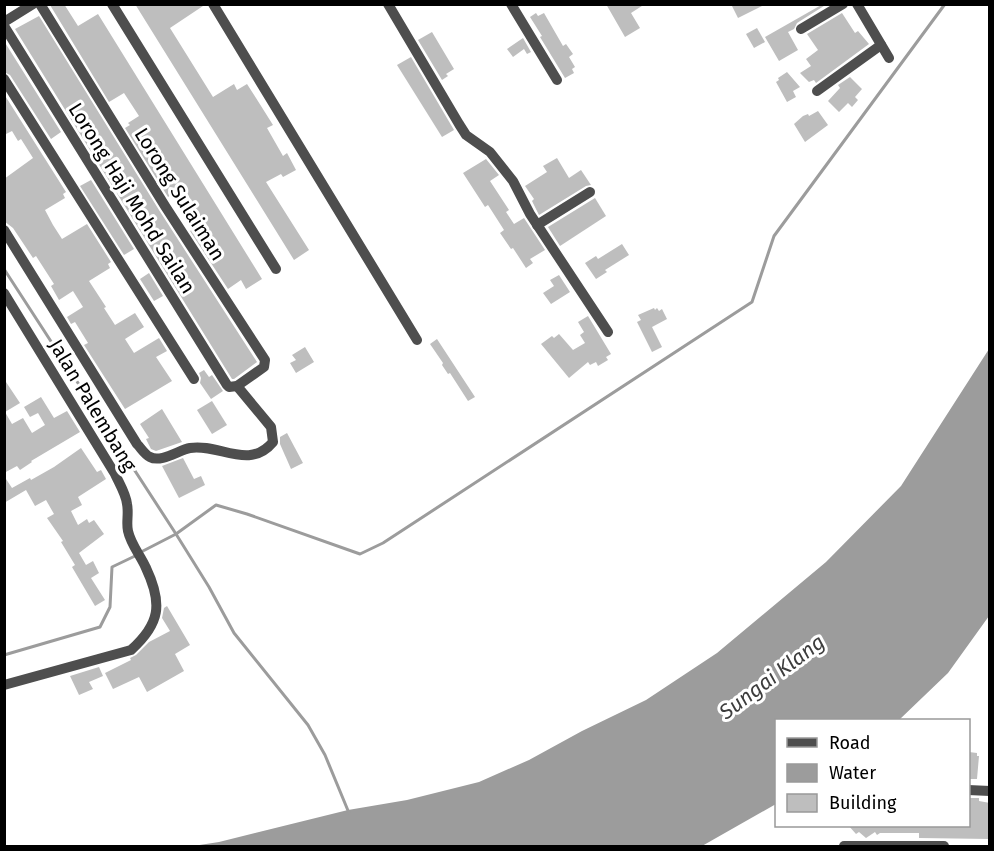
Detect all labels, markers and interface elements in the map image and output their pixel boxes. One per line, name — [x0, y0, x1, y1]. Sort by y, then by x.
street label: Lorong Haji Mohd Sailan — [63, 98, 201, 298]
street label: Lorong Sulaiman — [130, 123, 230, 265]
street label: Jalan Palembang — [44, 334, 142, 476]
water label: Sungai Klang — [713, 629, 830, 726]
legend — [775, 719, 970, 827]
text: Road — [829, 732, 871, 754]
text: Water — [829, 762, 876, 784]
text: Building — [829, 792, 897, 814]

